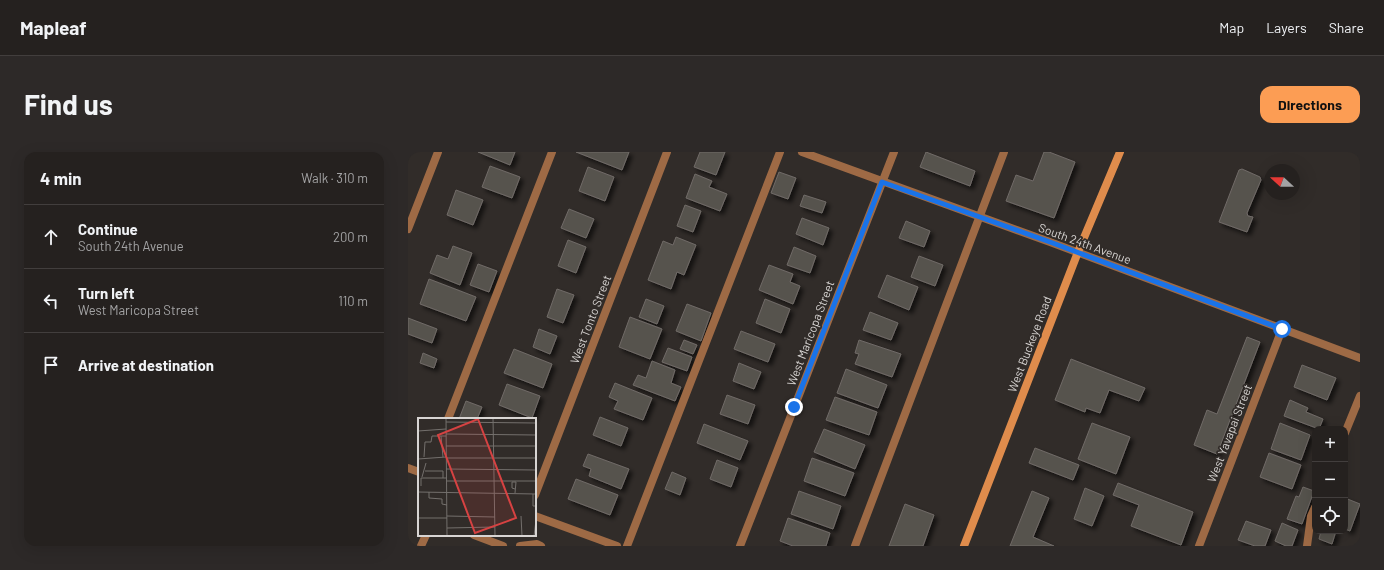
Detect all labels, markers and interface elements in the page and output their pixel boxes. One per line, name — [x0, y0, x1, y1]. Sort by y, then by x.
text: Mapleaf — [20, 16, 87, 39]
text: Map — [1219, 19, 1244, 36]
text: Layers — [1266, 19, 1307, 36]
text: Share — [1329, 19, 1364, 36]
button: Directions — [1260, 86, 1360, 123]
text: Find us — [24, 87, 113, 121]
north arrow — [1264, 164, 1300, 200]
text: 4 min — [40, 168, 82, 188]
text: Walk · 310 m — [301, 170, 368, 186]
text: Continue — [78, 220, 138, 238]
street label: South 24th Avenue — [1037, 220, 1133, 266]
icon: ahead — [40, 226, 62, 248]
text: 200 m — [333, 229, 368, 245]
text: South 24th Avenue — [78, 238, 184, 254]
street label: West Tonto Street — [567, 273, 613, 365]
street label: West Maricopa Street — [783, 278, 837, 388]
text: Turn left — [78, 284, 134, 302]
icon: left — [40, 290, 62, 312]
text: 110 m — [338, 293, 368, 309]
street label: West Buckeye Road — [1004, 294, 1054, 394]
text: West Maricopa Street — [78, 302, 199, 318]
route start — [1273, 320, 1291, 338]
icon: arrive — [40, 354, 62, 376]
text: Arrive at destination — [78, 356, 214, 374]
street label: West Yavapai Street — [1204, 382, 1254, 484]
route end — [785, 398, 803, 416]
inset map — [418, 418, 536, 536]
map controls — [1312, 426, 1348, 534]
button: + — [1312, 426, 1348, 462]
button: − — [1312, 462, 1348, 498]
button: locate — [1312, 498, 1348, 534]

